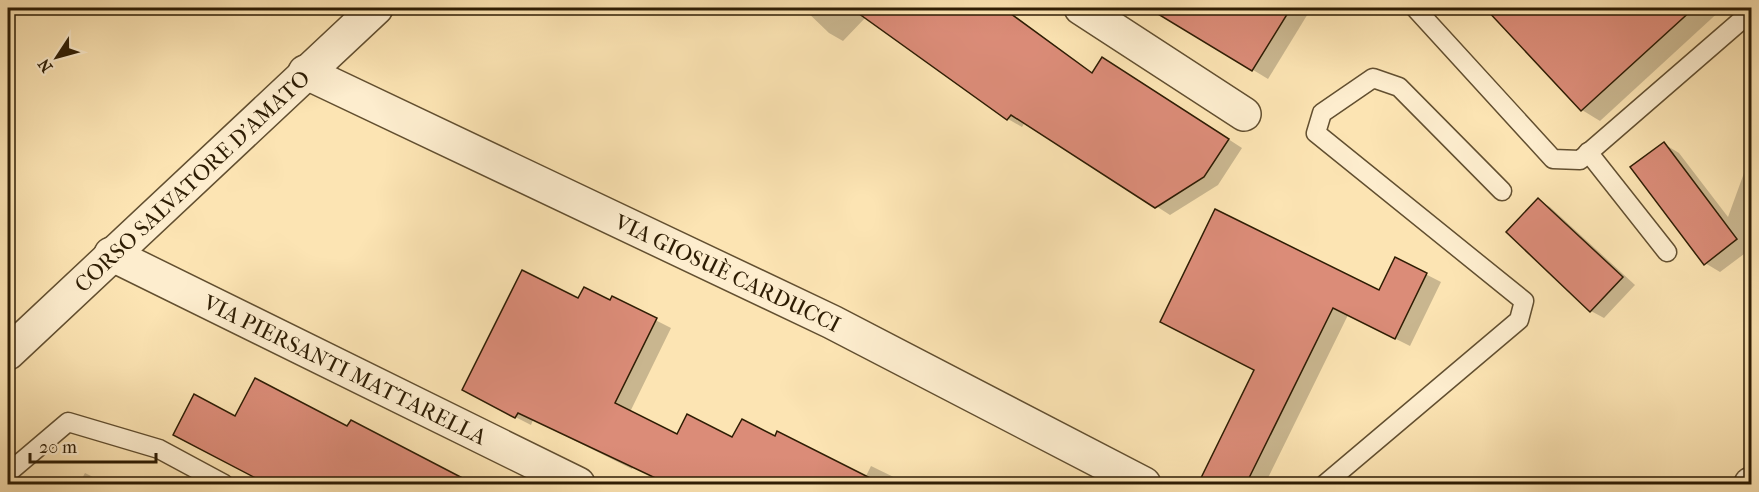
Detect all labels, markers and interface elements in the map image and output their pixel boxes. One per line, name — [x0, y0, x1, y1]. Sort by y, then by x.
north arrow — [27, 27, 87, 87]
text: N — [34, 54, 57, 76]
street label: CORSO SALVATORE D'AMATO — [70, 65, 315, 298]
street label: VIA GIOSUÈ CARDUCCI — [609, 208, 845, 338]
street label: VIA PIERSANTI MATTARELLA — [198, 289, 491, 451]
scale bar — [30, 426, 156, 464]
text: 20 m — [39, 437, 77, 458]

